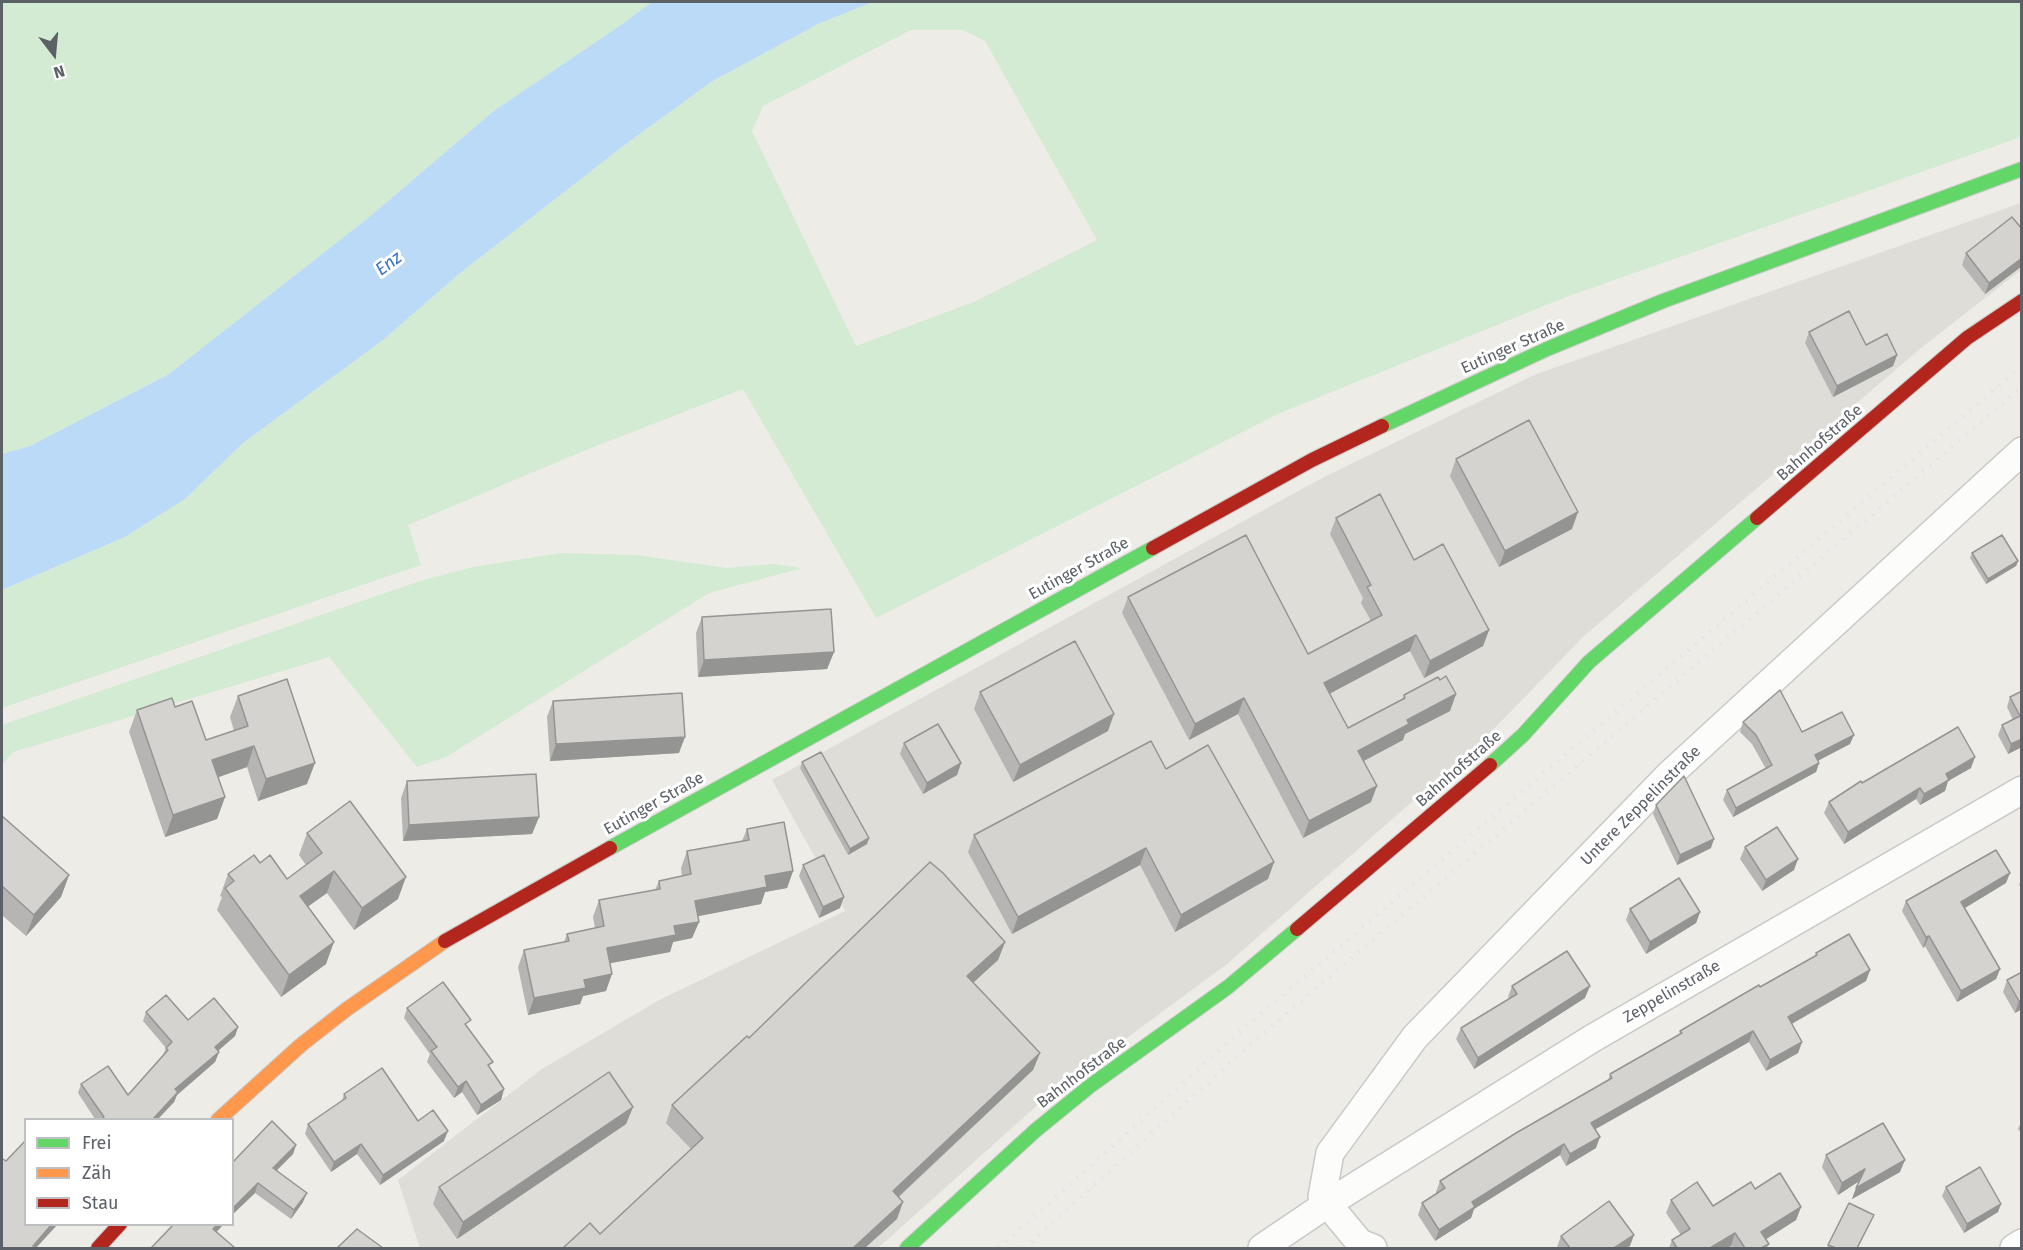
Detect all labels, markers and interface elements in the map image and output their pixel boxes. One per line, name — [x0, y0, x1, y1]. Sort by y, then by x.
north arrow — [24, 24, 84, 84]
text: N — [51, 61, 67, 82]
water label: Enz — [372, 247, 406, 281]
street label: Eutinger Straße — [1458, 316, 1568, 378]
street label: Bahnhofstraße — [1773, 401, 1867, 485]
street label: Eutinger Straße — [1026, 534, 1132, 604]
street label: Bahnhofstraße — [1412, 727, 1506, 811]
street label: Untere Zeppelinstraße — [1577, 742, 1705, 870]
street label: Eutinger Straße — [601, 769, 707, 839]
street label: Zeppelinstraße — [1620, 956, 1724, 1028]
street label: Bahnhofstraße — [1034, 1033, 1130, 1113]
legend — [24, 1118, 234, 1226]
text: Frei — [82, 1132, 112, 1154]
text: Zäh — [82, 1162, 111, 1184]
text: Stau — [82, 1192, 118, 1214]

